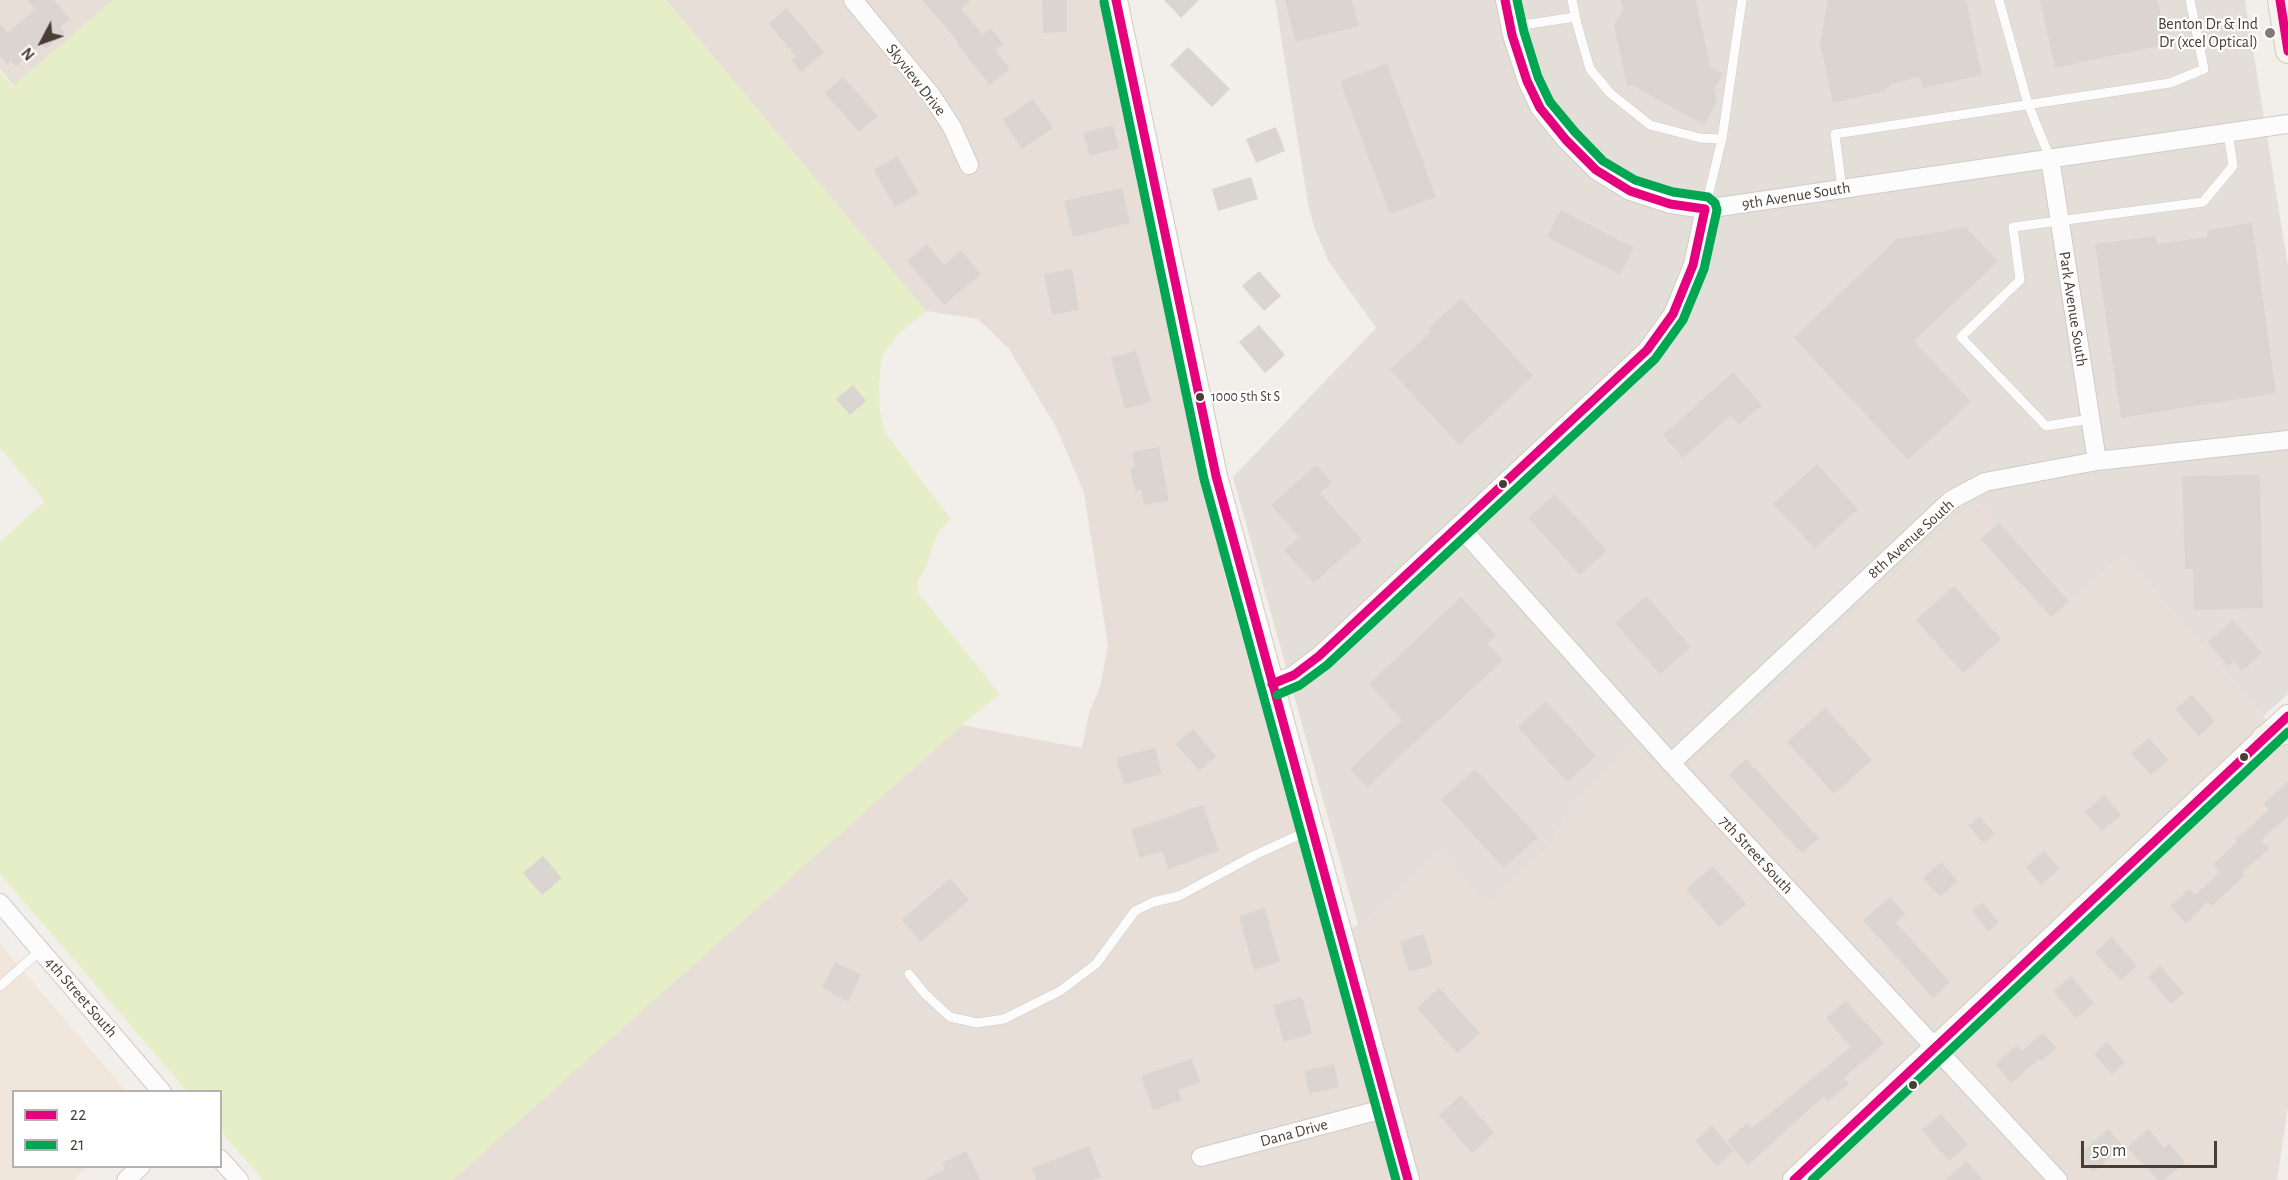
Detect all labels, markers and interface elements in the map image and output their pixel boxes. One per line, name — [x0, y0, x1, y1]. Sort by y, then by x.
north arrow — [12, 12, 72, 72]
place label: Benton Dr & Ind Dr (xcel Optical) — [2158, 14, 2258, 52]
marker: Benton Dr & Ind Dr (xcel Optical) — [2263, 26, 2277, 40]
street label: Skyview Drive — [882, 40, 950, 120]
text: N — [19, 44, 38, 63]
street label: 9th Avenue South — [1740, 178, 1852, 214]
street label: Park Avenue South — [2054, 250, 2092, 368]
place label: 1000 5th St S — [1211, 389, 1280, 405]
marker: 1000 5th St S — [1194, 391, 1206, 403]
unlabelled marker — [1497, 478, 1509, 490]
street label: 8th Avenue South — [1864, 495, 1958, 583]
unlabelled marker — [2238, 751, 2250, 763]
street label: 7th Street South — [1715, 812, 1797, 898]
street label: 4th Street South — [41, 953, 121, 1041]
unlabelled marker — [1907, 1079, 1919, 1091]
legend — [12, 1090, 222, 1168]
text: 22 — [70, 1106, 86, 1124]
street label: Dana Drive — [1258, 1115, 1330, 1151]
scale bar — [2084, 1129, 2220, 1167]
text: 21 — [70, 1136, 84, 1154]
text: 50 m — [2092, 1142, 2126, 1160]

